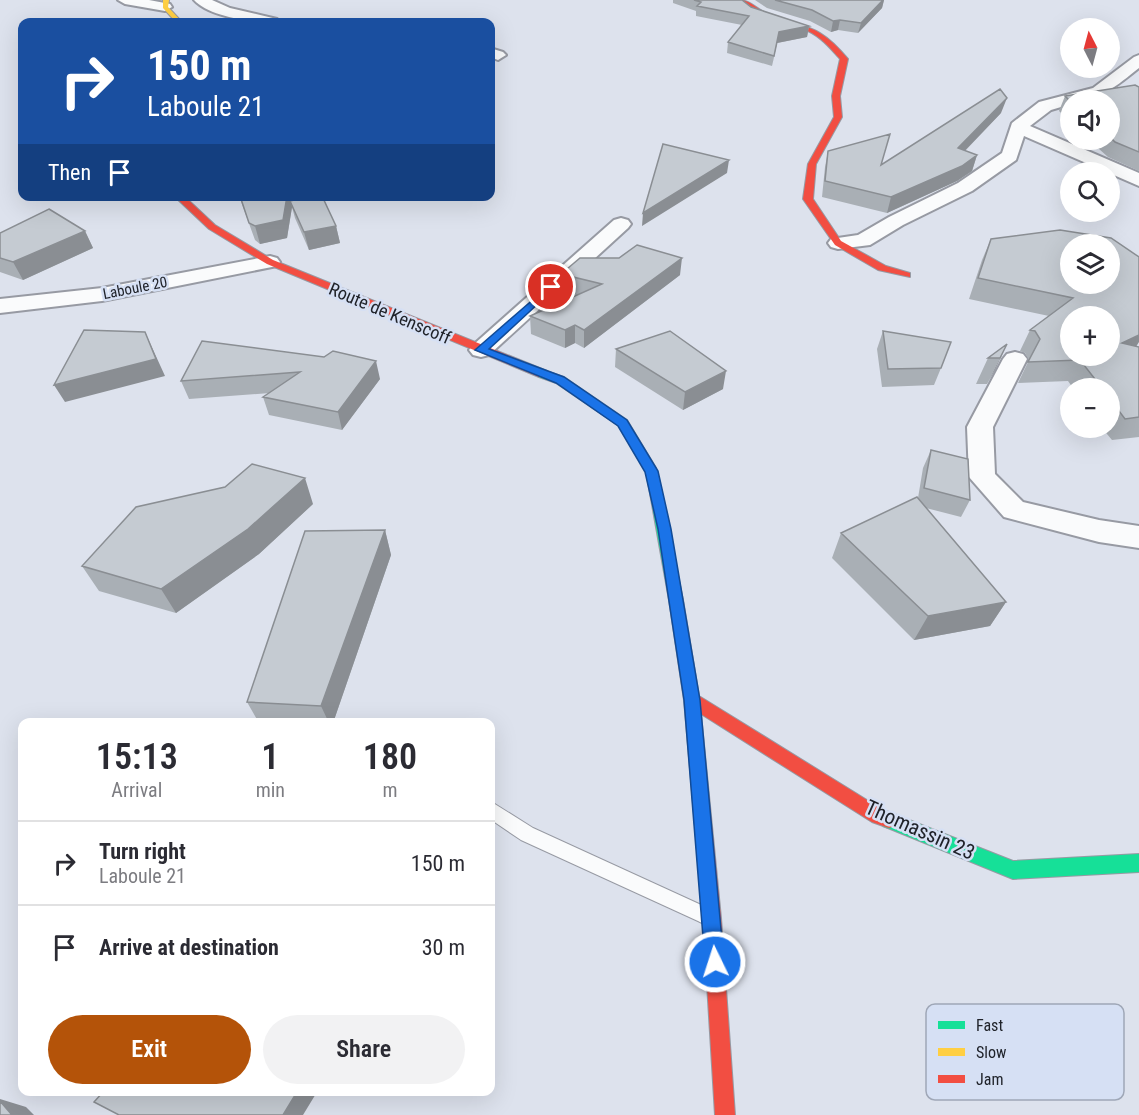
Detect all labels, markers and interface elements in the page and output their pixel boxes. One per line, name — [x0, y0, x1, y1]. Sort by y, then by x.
north arrow — [1060, 18, 1120, 78]
map controls — [1060, 18, 1120, 438]
text: 150 m — [147, 41, 252, 90]
icon: right — [48, 42, 126, 120]
button: sound — [1060, 90, 1120, 150]
text: Laboule 21 — [147, 91, 264, 123]
icon: arrive — [103, 156, 136, 189]
text: Then — [48, 160, 91, 185]
button: search — [1060, 162, 1120, 222]
button: layers — [1060, 234, 1120, 294]
pin — [525, 261, 576, 312]
icon: arrive — [534, 270, 567, 303]
street label: Laboule 20 — [101, 273, 169, 303]
street label: Route de Kenscoff — [326, 278, 454, 348]
button: + — [1060, 306, 1120, 366]
button: − — [1060, 378, 1120, 438]
text: 15:13 — [96, 736, 178, 778]
text: 1 — [261, 736, 279, 778]
text: 180 — [363, 736, 417, 778]
text: Arrival — [111, 778, 162, 802]
text: min — [256, 778, 285, 802]
text: m — [382, 778, 398, 802]
street label: Thomassin 23 — [862, 795, 978, 865]
text: Turn right — [99, 839, 186, 864]
icon: right — [48, 847, 81, 880]
text: 150 m — [411, 851, 465, 876]
text: Laboule 21 — [99, 864, 186, 888]
position arrow — [683, 930, 747, 994]
icon: arrive — [48, 931, 81, 964]
text: Arrive at destination — [99, 935, 279, 960]
text: 30 m — [422, 935, 465, 960]
legend — [926, 1004, 1124, 1100]
button: Exit — [48, 1015, 251, 1084]
button: Share — [263, 1015, 465, 1084]
text: Fast — [976, 1016, 1003, 1035]
text: Slow — [976, 1043, 1006, 1062]
text: Jam — [976, 1070, 1003, 1089]

